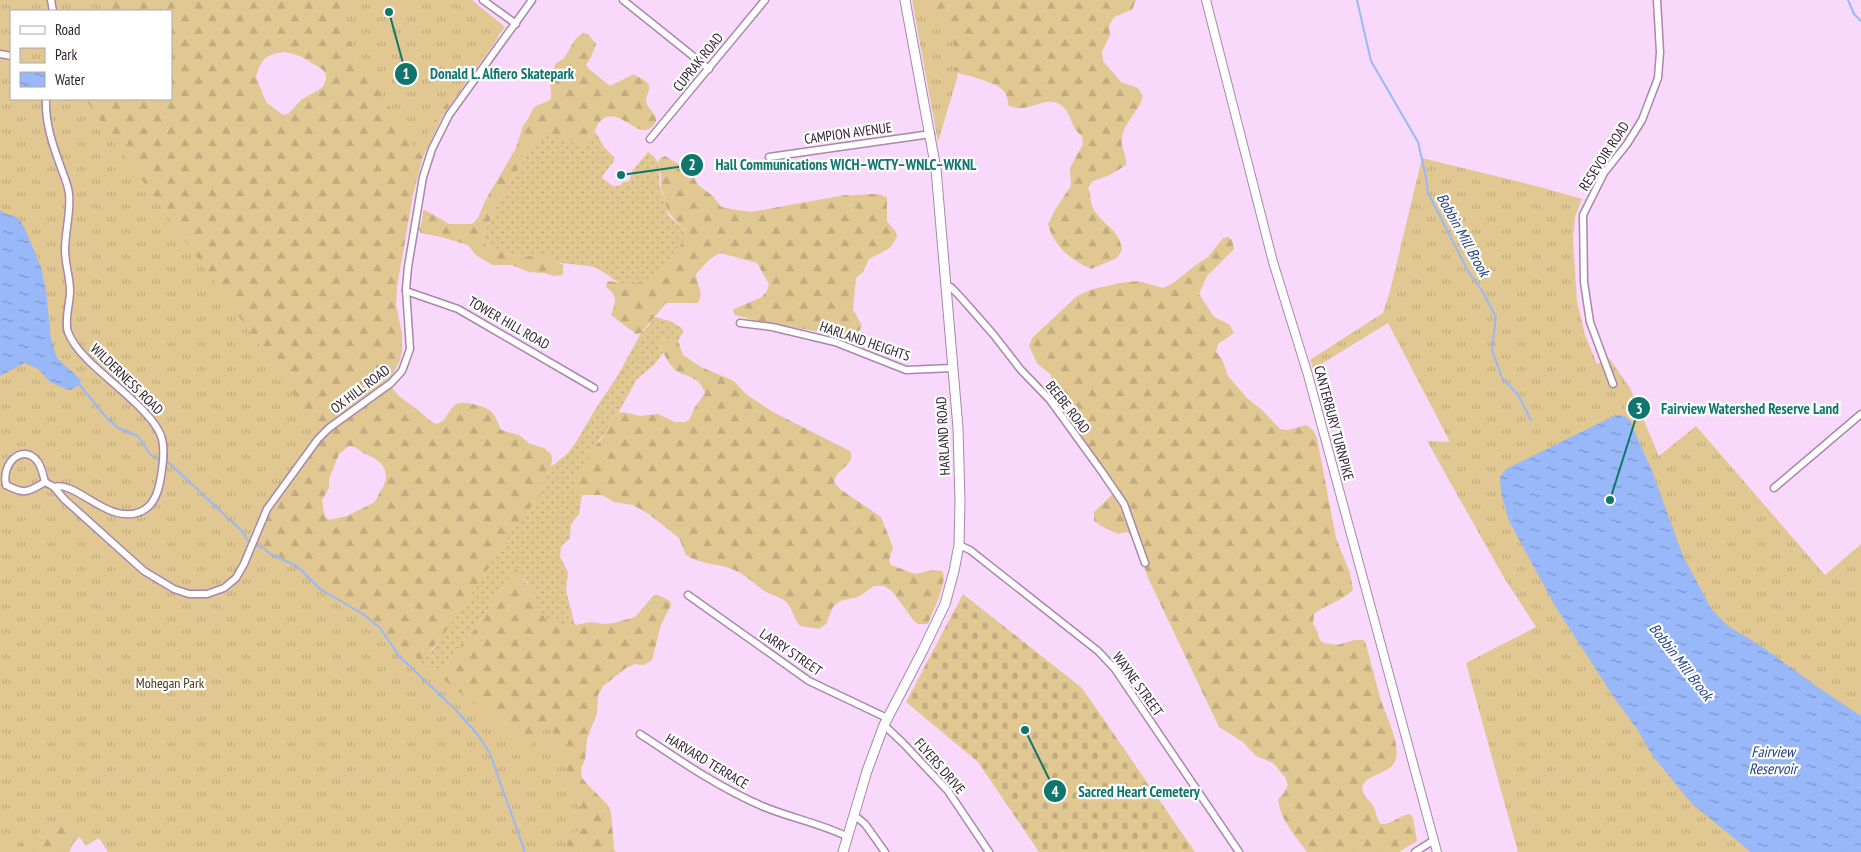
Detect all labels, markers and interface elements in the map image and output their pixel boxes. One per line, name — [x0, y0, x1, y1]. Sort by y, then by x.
legend — [10, 10, 172, 100]
text: Road — [55, 20, 81, 39]
street label: CUPRAK ROAD — [669, 29, 727, 95]
text: Park — [55, 45, 77, 64]
callout: Donald L. Alfiero Skatepark — [394, 59, 584, 89]
text: 1 — [402, 64, 410, 83]
text: Donald L. Alfiero Skatepark — [430, 64, 575, 83]
text: Water — [55, 70, 86, 89]
street label: CAMPION AVENUE — [803, 118, 893, 148]
street label: RESEVOIR ROAD — [1575, 118, 1633, 194]
callout: Hall Communications WICH–WCTY–WNLC–WKNL — [680, 150, 986, 180]
text: 2 — [688, 155, 696, 174]
text: Hall Communications WICH–WCTY–WNLC–WKNL — [716, 155, 977, 174]
water label: Bobbin Mill Brook — [1433, 190, 1495, 282]
street label: TOWER HILL ROAD — [465, 292, 553, 354]
street label: HARLAND HEIGHTS — [817, 317, 913, 365]
street label: WILDERNESS ROAD — [87, 340, 167, 418]
street label: OX HILL ROAD — [327, 361, 393, 417]
street label: CANTERBURY TURNPIKE — [1310, 364, 1358, 482]
street label: BEEBE ROAD — [1042, 377, 1094, 437]
callout: Fairview Watershed Reserve Land — [1626, 393, 1850, 423]
street label: HARLAND ROAD — [932, 396, 954, 476]
text: 3 — [1635, 399, 1643, 418]
text: Fairview Watershed Reserve Land — [1661, 399, 1839, 418]
water label: Bobbin Mill Brook — [1645, 619, 1719, 706]
street label: LARRY STREET — [756, 625, 826, 680]
street label: WAYNE STREET — [1109, 648, 1168, 720]
park label: Mohegan Park — [136, 674, 205, 692]
street label: HARVARD TERRACE — [662, 729, 752, 793]
street label: FLYERS DRIVE — [911, 734, 969, 798]
water label: Fairview Reservoir — [1749, 742, 1799, 778]
callout: Sacred Heart Cemetery — [1043, 776, 1210, 806]
text: 4 — [1051, 782, 1059, 801]
text: Sacred Heart Cemetery — [1078, 782, 1201, 801]

